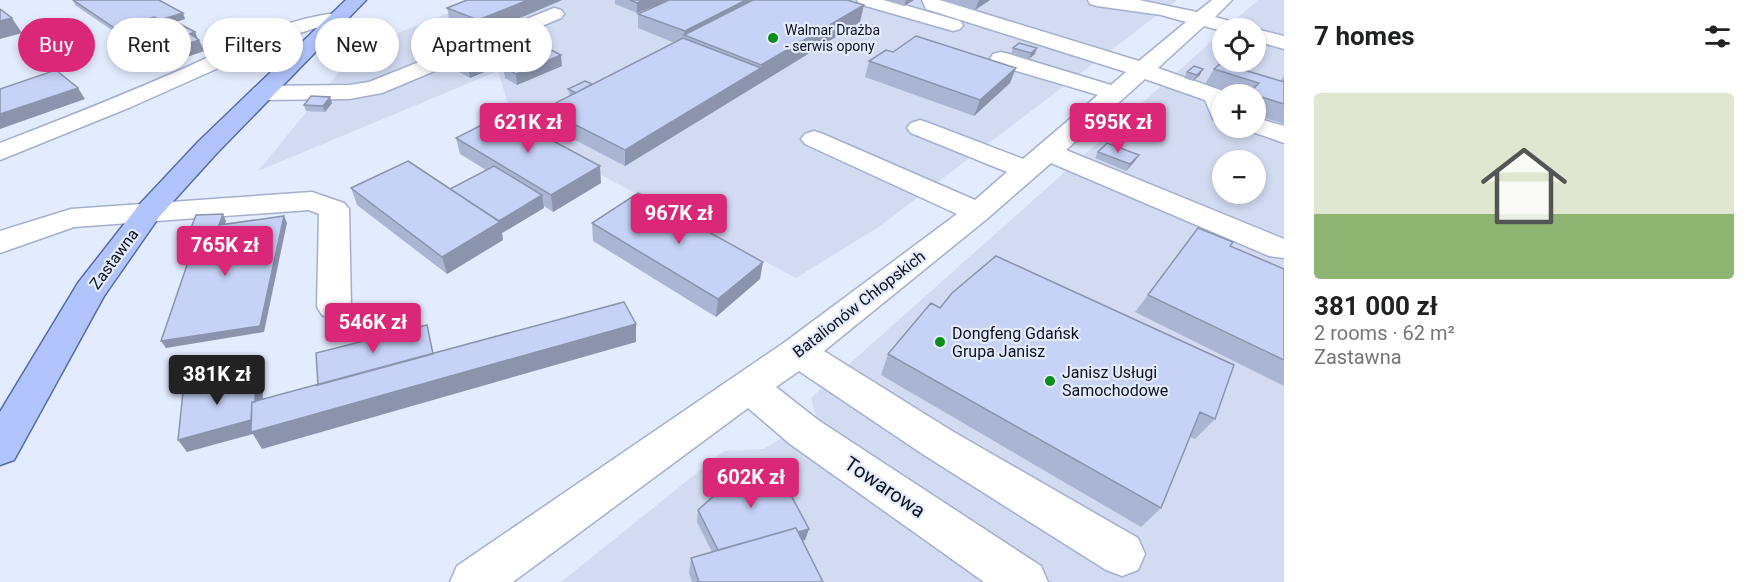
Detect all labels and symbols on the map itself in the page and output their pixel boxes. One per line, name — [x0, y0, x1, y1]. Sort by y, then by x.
place label: Walmar Drażba - serwis opony — [785, 22, 880, 54]
marker: Walmar Drażba - serwis opony — [766, 31, 780, 45]
pin: 621K zł — [473, 103, 583, 154]
pin: 595K zł — [1063, 103, 1173, 154]
pin: 967K zł — [624, 194, 734, 245]
street label: Zastawna — [86, 225, 142, 293]
pin: 765K zł — [170, 226, 280, 277]
street label: Batalionów Chłopskich — [789, 246, 929, 362]
pin: 546K zł — [318, 303, 428, 354]
place label: Dongfeng Gdańsk Grupa Janisz — [952, 324, 1080, 361]
marker: Dongfeng Gdańsk Grupa Janisz — [933, 335, 947, 349]
pin: 381K zł — [162, 355, 272, 406]
place label: Janisz Usługi Samochodowe — [1062, 363, 1168, 400]
marker: Janisz Usługi Samochodowe — [1043, 374, 1057, 388]
street label: Towarowa — [840, 451, 930, 523]
pin: 602K zł — [696, 458, 806, 509]

